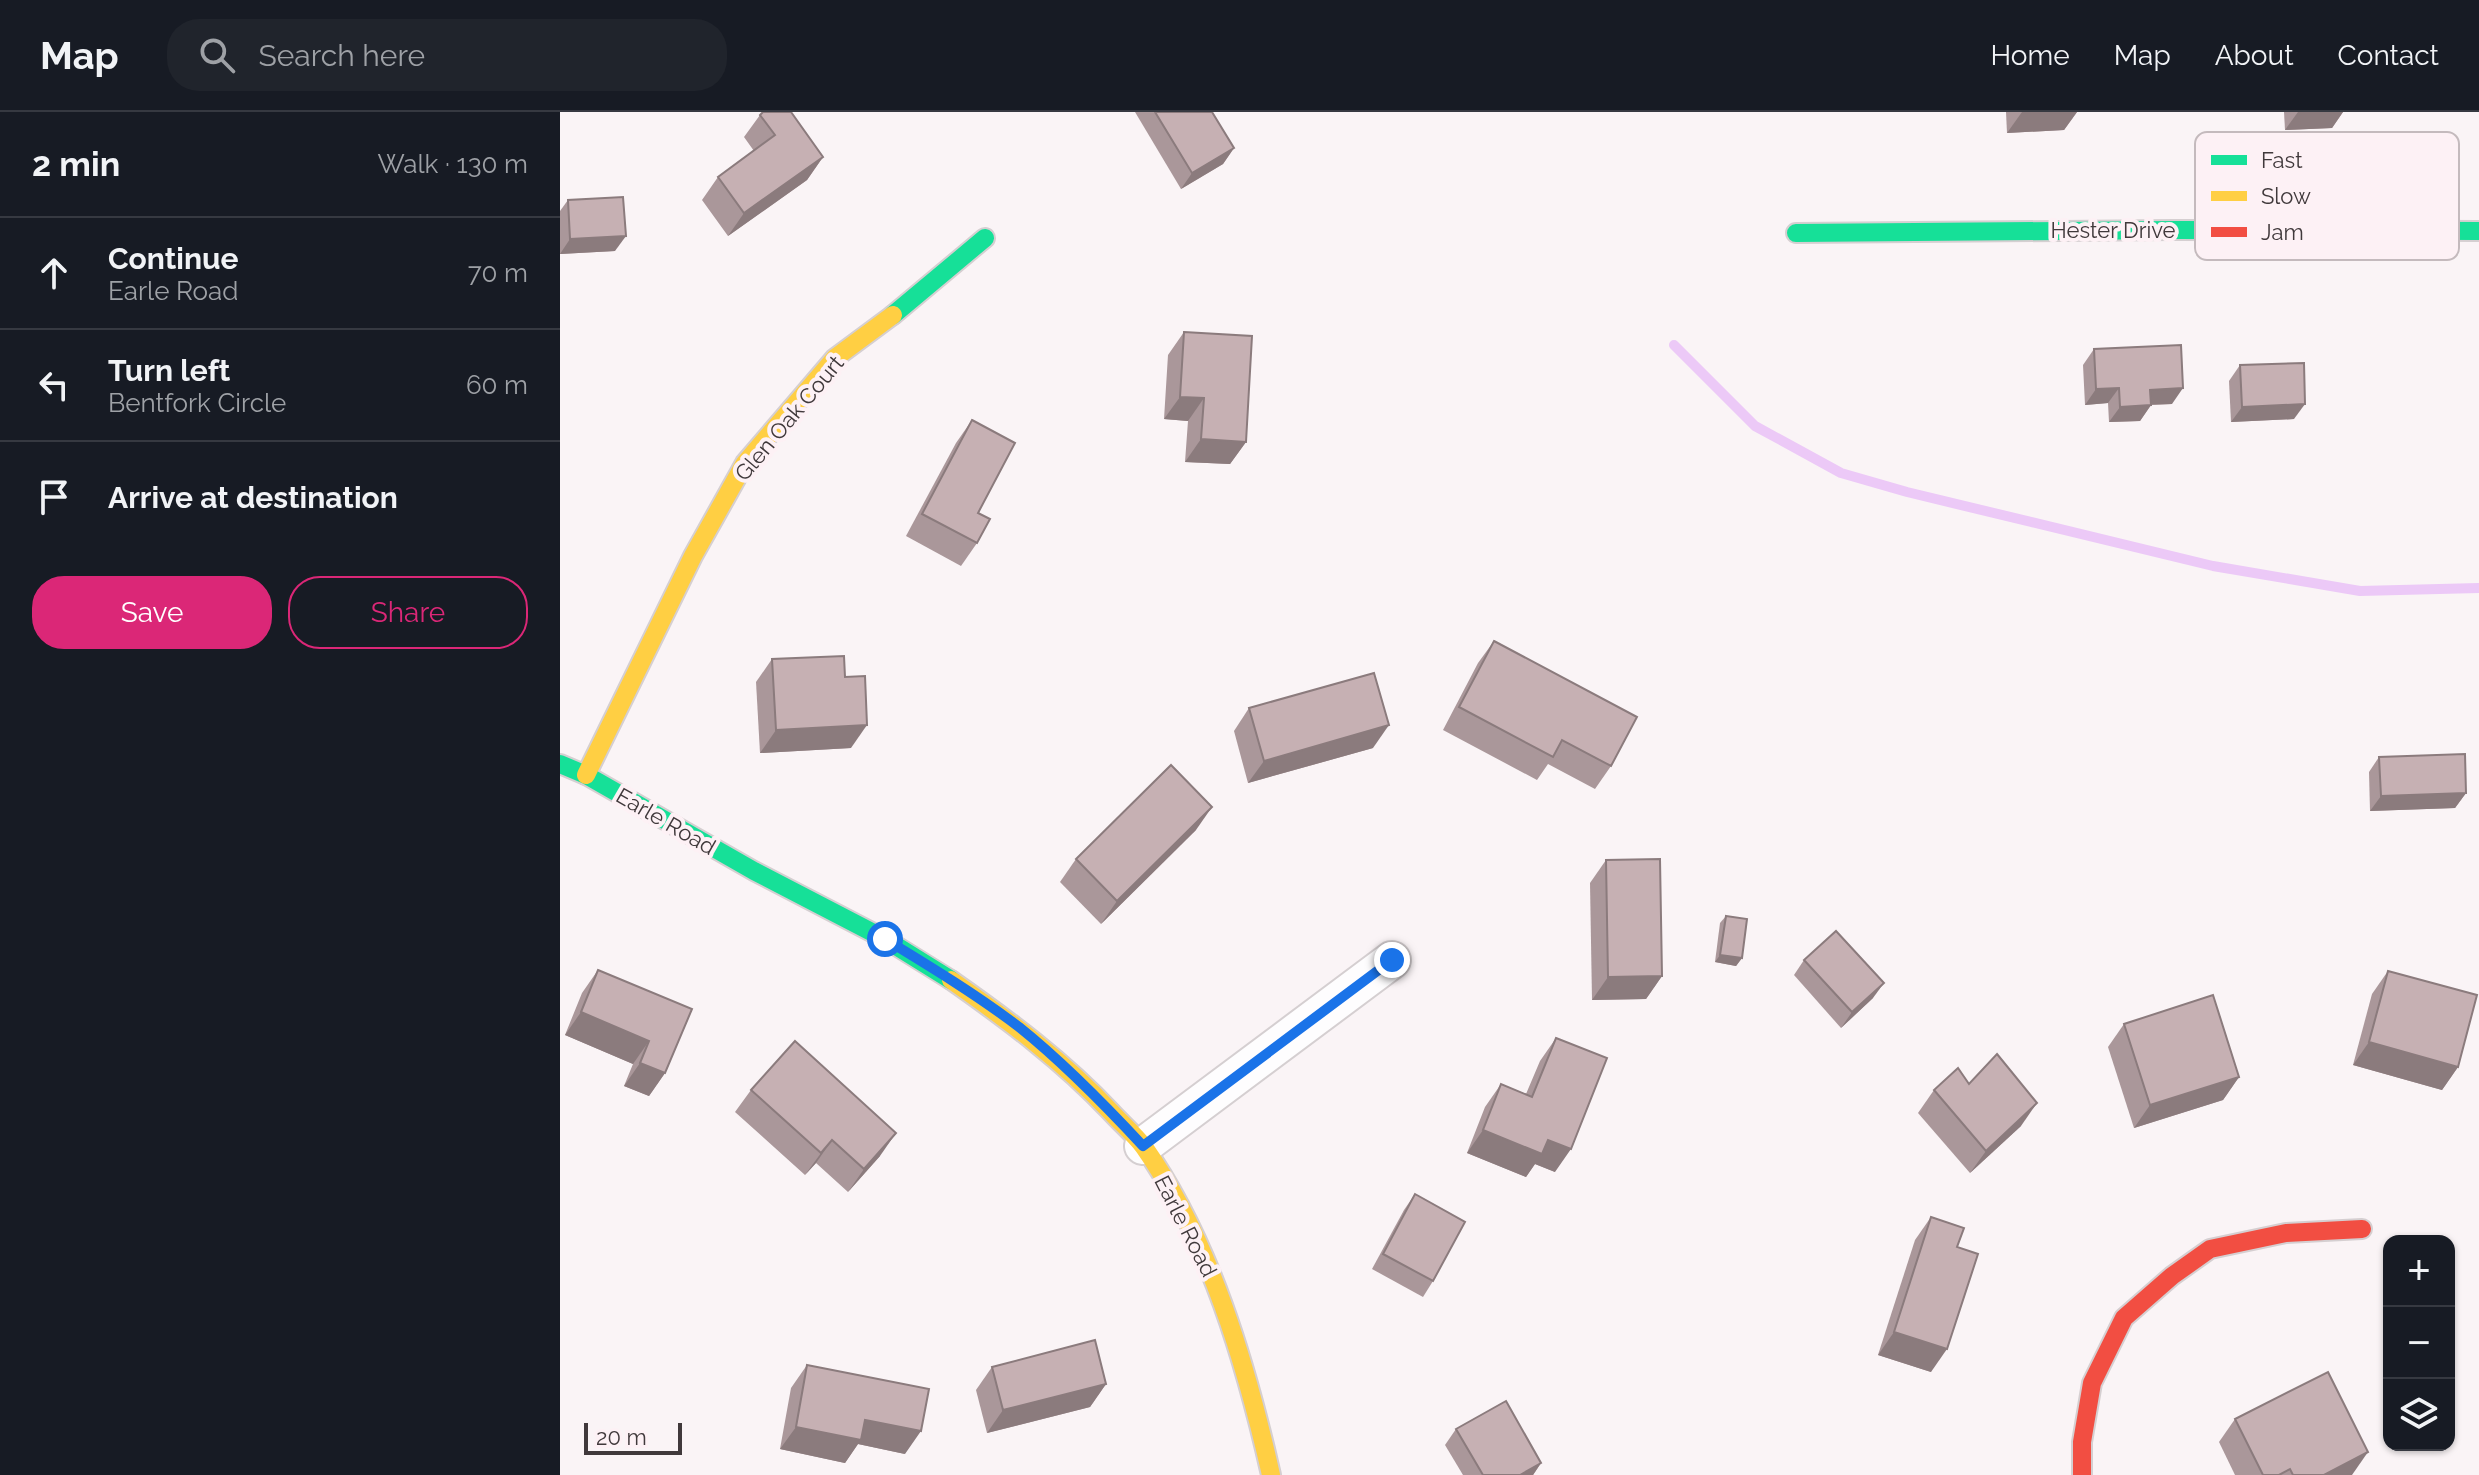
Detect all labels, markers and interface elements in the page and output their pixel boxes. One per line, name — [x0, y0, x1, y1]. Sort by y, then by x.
search box — [167, 19, 727, 91]
text: Map — [40, 33, 119, 78]
icon: search — [195, 33, 239, 77]
text: Search here — [259, 38, 425, 73]
text: Home — [1990, 39, 2070, 72]
text: Map — [2114, 39, 2171, 72]
text: About — [2215, 39, 2294, 72]
text: Contact — [2338, 39, 2439, 72]
legend — [2195, 132, 2459, 260]
text: 2 min — [32, 144, 120, 184]
text: Fast — [2261, 147, 2303, 173]
text: Walk · 130 m — [378, 149, 528, 179]
text: Slow — [2261, 183, 2311, 209]
street label: Hester Drive — [2051, 217, 2176, 243]
text: Jam — [2261, 219, 2304, 245]
text: Continue — [108, 241, 239, 276]
icon: ahead — [32, 251, 76, 295]
text: 70 m — [468, 258, 528, 288]
text: Earle Road — [108, 276, 238, 306]
street label: Glen Oak Court — [729, 350, 849, 486]
text: Turn left — [108, 353, 230, 388]
icon: left — [32, 363, 76, 407]
text: 60 m — [466, 370, 528, 400]
text: Bentfork Circle — [108, 388, 286, 418]
icon: arrive — [32, 475, 76, 519]
text: Arrive at destination — [108, 480, 398, 515]
button: Save — [32, 576, 272, 649]
button: Share — [288, 576, 528, 649]
street label: Earle Road — [612, 782, 720, 860]
route start — [867, 921, 903, 957]
route end — [1374, 942, 1410, 978]
street label: Earle Road — [1149, 1171, 1223, 1281]
map controls — [2383, 1235, 2455, 1451]
button: + — [2383, 1235, 2455, 1307]
button: − — [2383, 1307, 2455, 1379]
button: layers — [2383, 1379, 2455, 1451]
scale bar — [584, 1419, 682, 1455]
text: 20 m — [596, 1424, 647, 1450]

